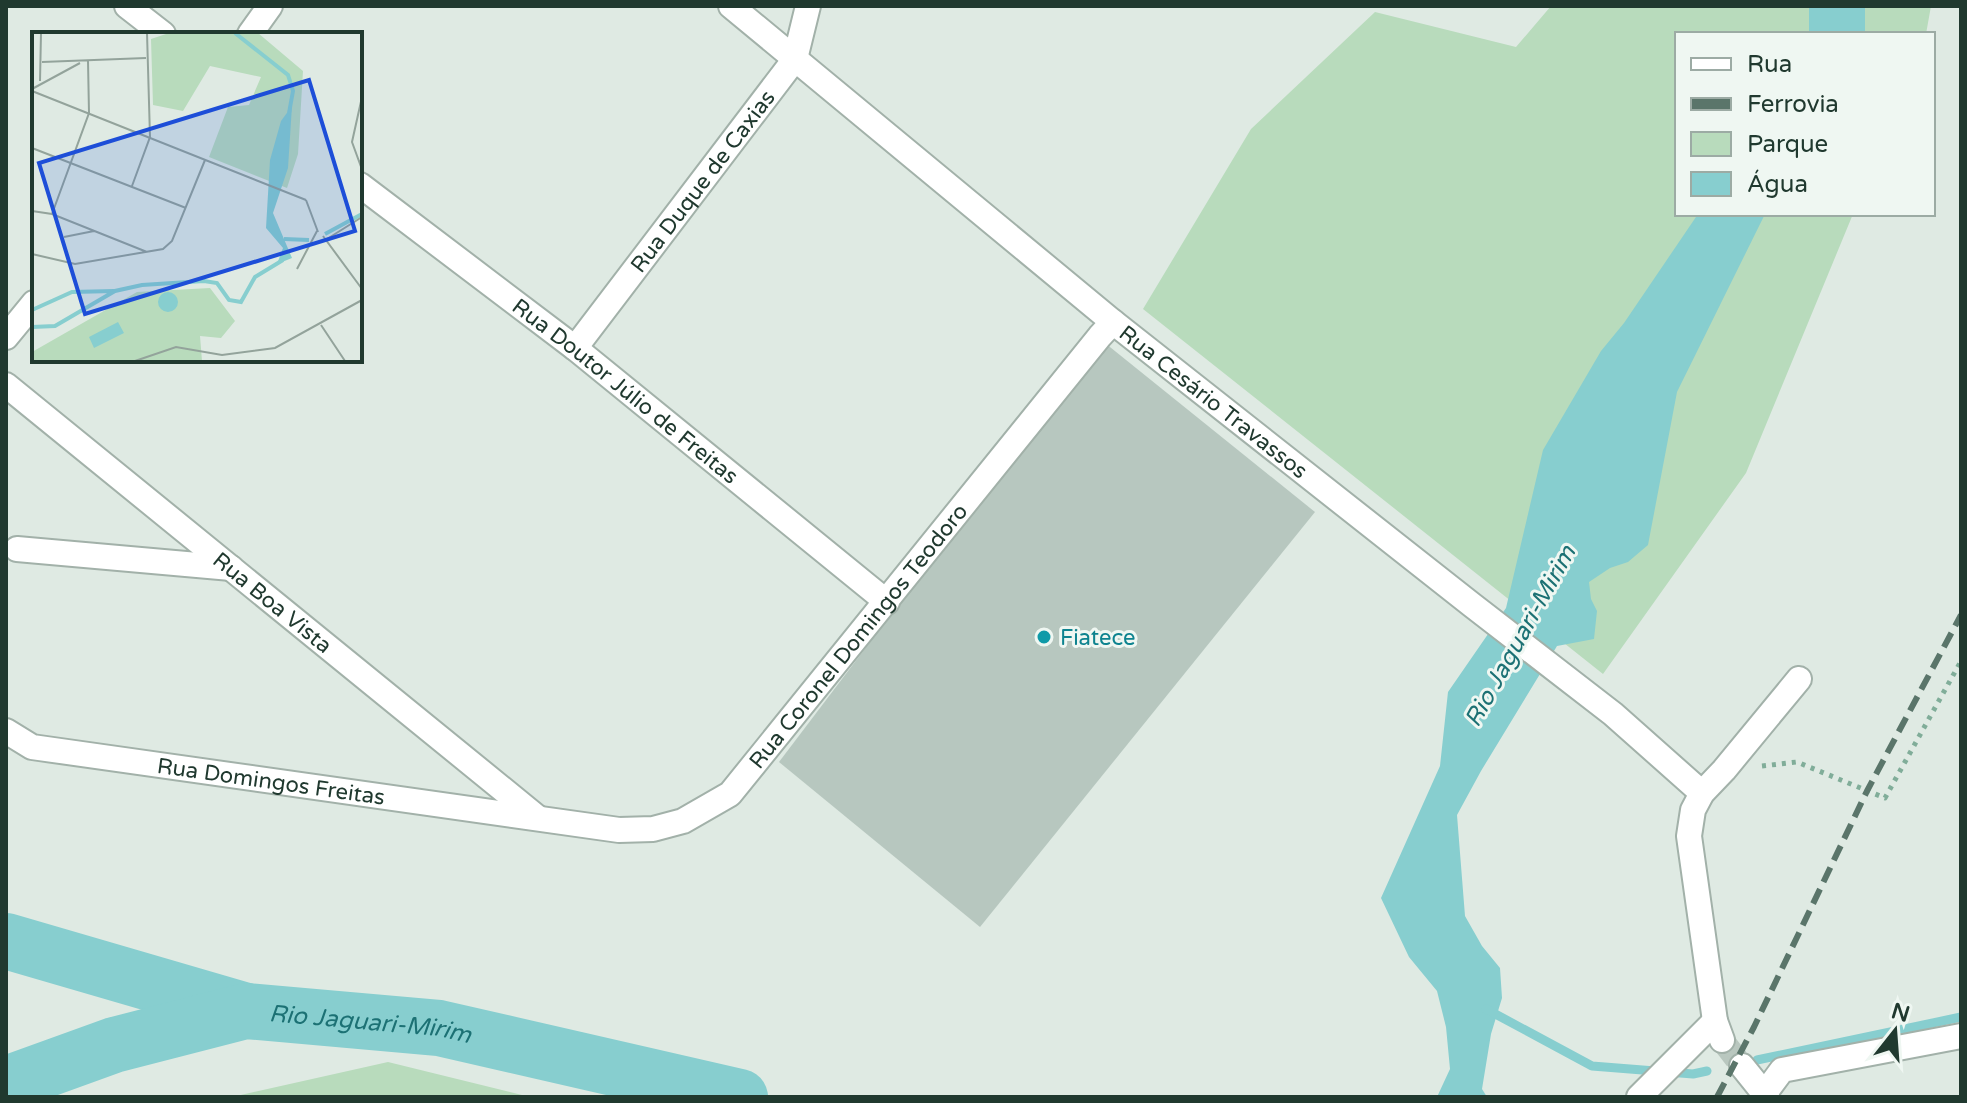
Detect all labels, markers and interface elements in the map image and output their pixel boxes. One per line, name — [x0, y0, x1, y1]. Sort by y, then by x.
inset map — [32, 32, 362, 362]
legend — [1675, 32, 1935, 216]
text: Rua — [1747, 50, 1792, 79]
street label: Rua Duque de Caxias — [625, 85, 781, 278]
text: Ferrovia — [1747, 90, 1839, 119]
text: Parque — [1747, 130, 1828, 159]
text: Água — [1747, 169, 1808, 199]
street label: Rua Doutor Júlio de Freitas — [507, 293, 743, 490]
street label: Rua Cesário Travassos — [1114, 320, 1312, 484]
street label: Rua Coronel Domingos Teodoro — [744, 499, 973, 774]
water label: Rio Jaguari-Mirim — [1459, 540, 1583, 732]
street label: Rua Boa Vista — [207, 547, 337, 659]
place label: Fiatece — [1060, 625, 1136, 651]
marker: Fiatece — [1035, 628, 1053, 646]
street label: Rua Domingos Freitas — [155, 753, 386, 811]
north arrow — [1855, 991, 1935, 1071]
text: N — [1888, 998, 1913, 1028]
water label: Rio Jaguari-Mirim — [268, 999, 475, 1050]

